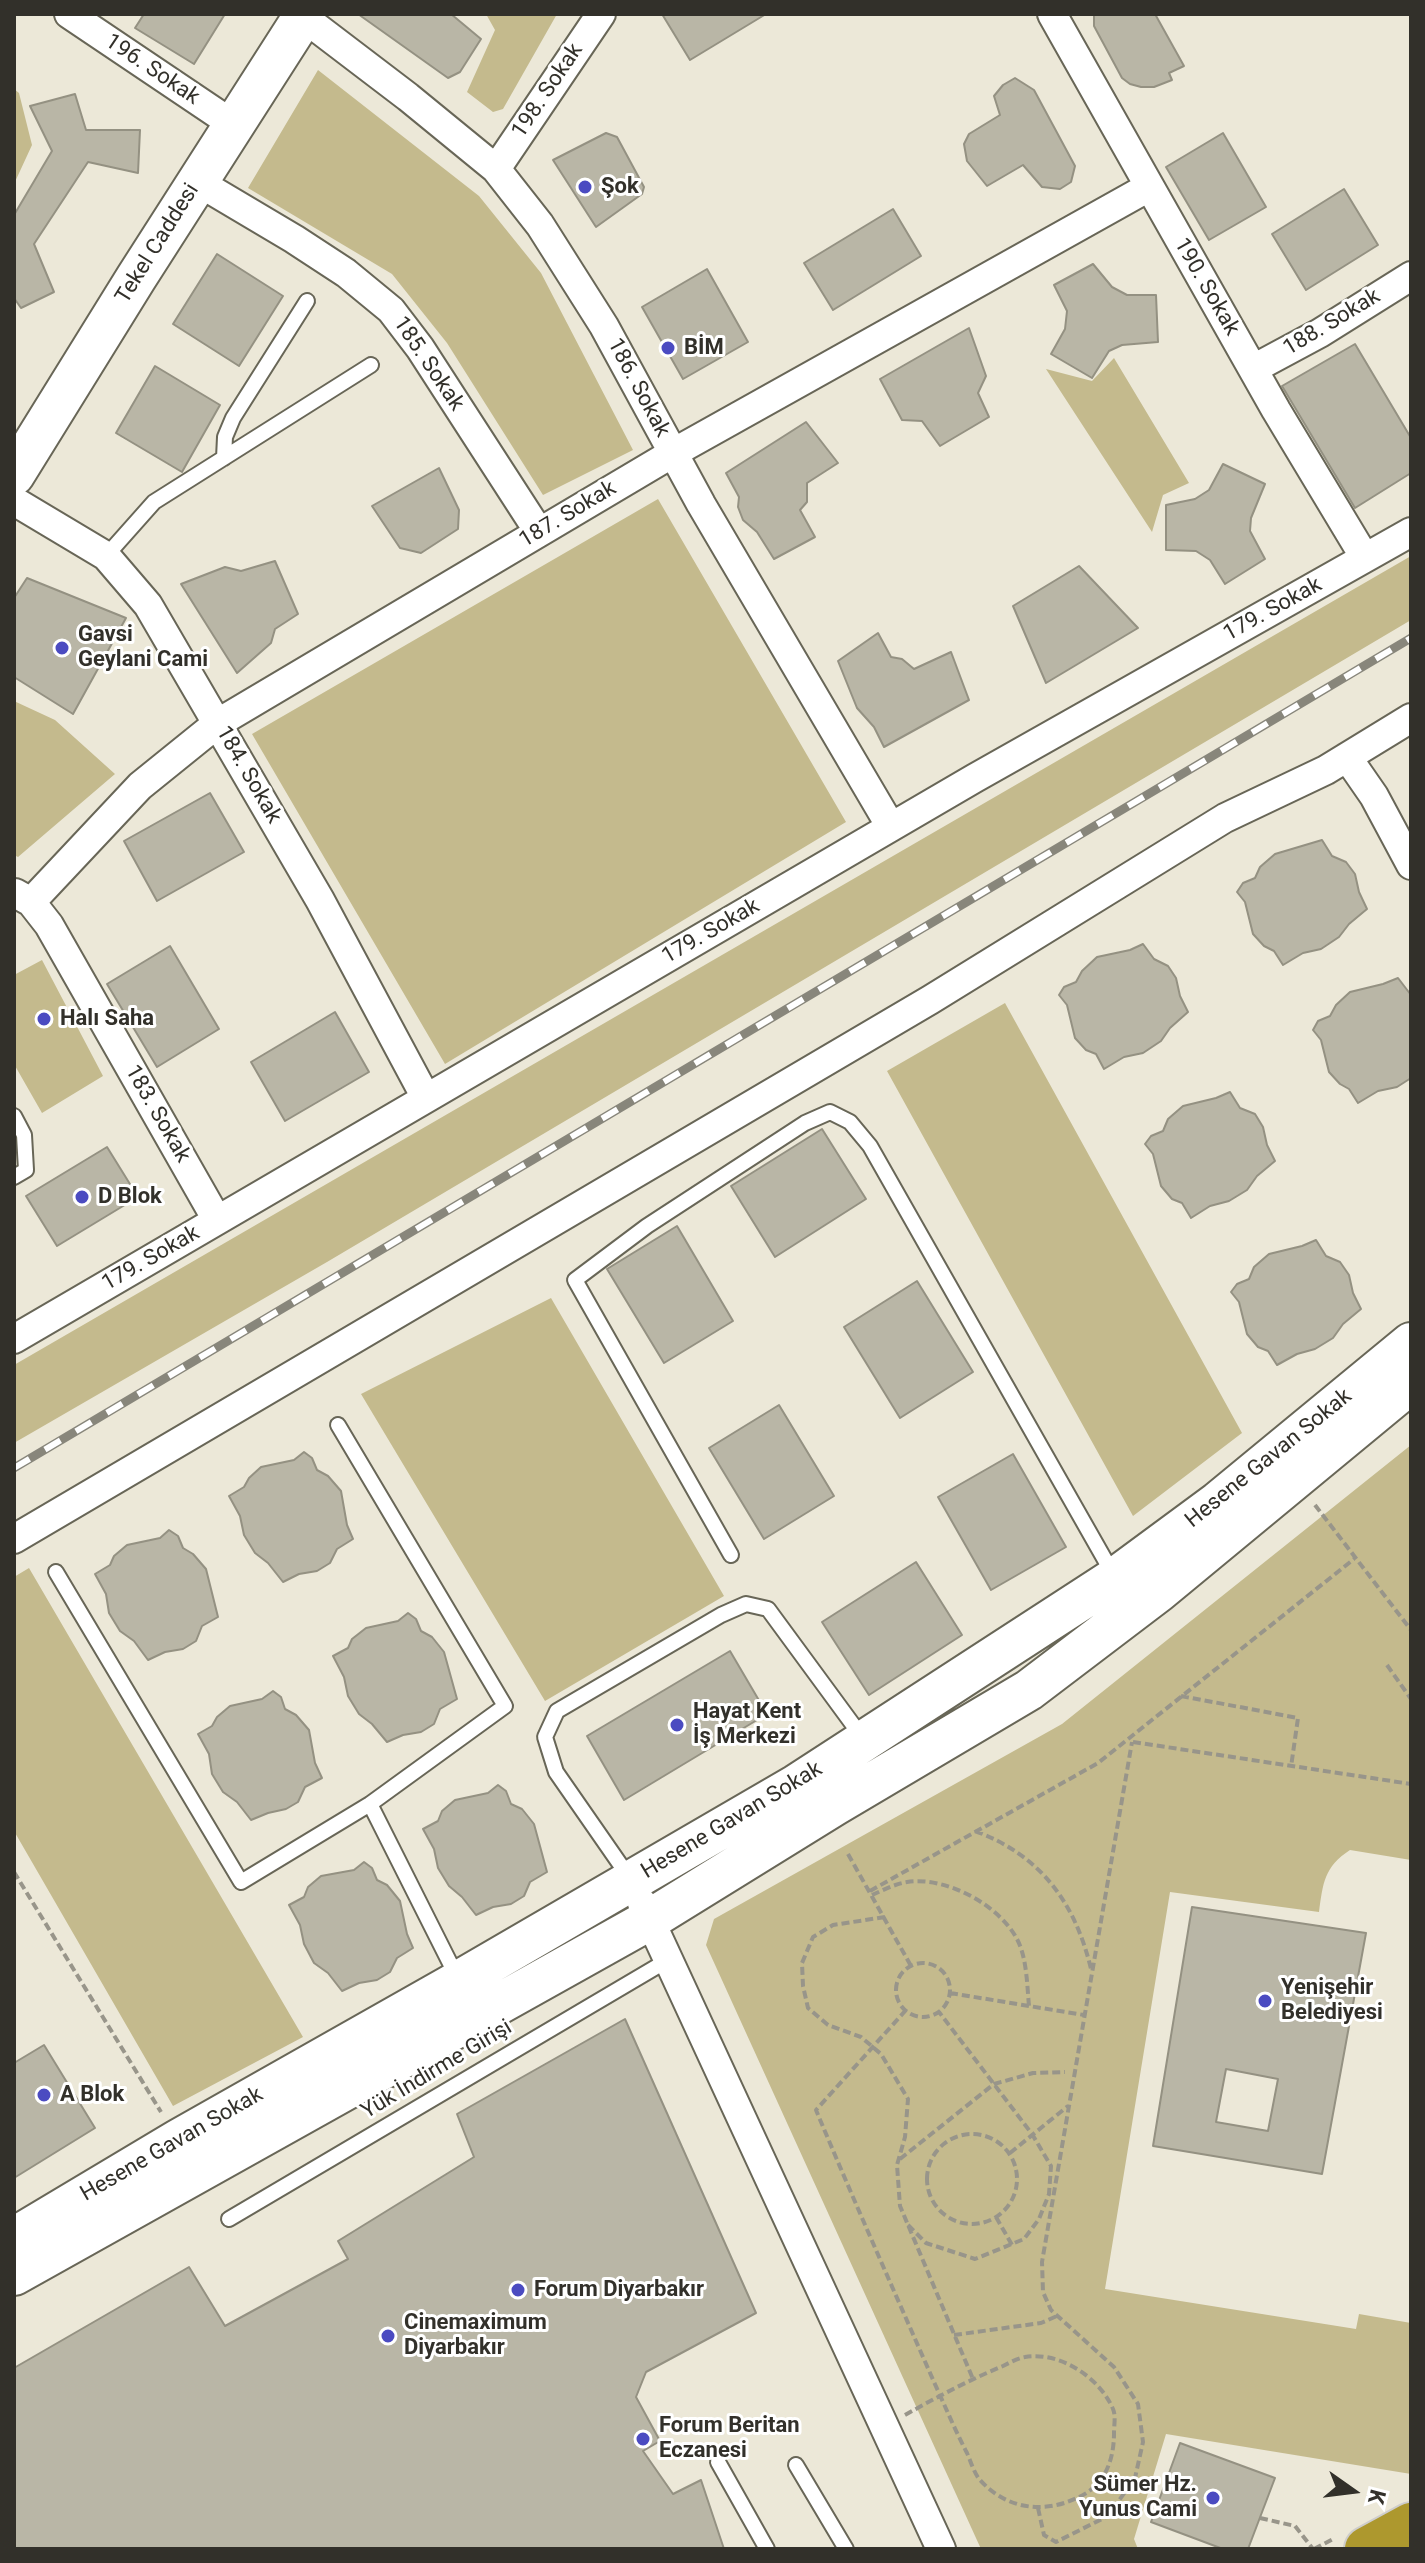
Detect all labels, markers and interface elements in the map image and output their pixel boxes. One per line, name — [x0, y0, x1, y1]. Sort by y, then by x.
street label: 196. Sokak — [100, 29, 204, 111]
street label: 198. Sokak — [507, 39, 589, 143]
place label: Şok — [601, 174, 639, 200]
marker: Şok — [576, 178, 594, 196]
street label: Tekel Caddesi — [111, 179, 205, 309]
street label: 190. Sokak — [1168, 234, 1244, 340]
street label: 188. Sokak — [1279, 284, 1385, 362]
street label: 185. Sokak — [387, 312, 469, 416]
street label: 186. Sokak — [601, 334, 675, 442]
place label: BİM — [684, 335, 724, 361]
marker: BİM — [659, 339, 677, 357]
street label: 187. Sokak — [515, 476, 621, 554]
street label: 179. Sokak — [1219, 572, 1327, 648]
place label: Gavsi Geylani Cami — [78, 622, 208, 674]
marker: Gavsi Geylani Cami — [53, 639, 71, 657]
street label: 184. Sokak — [210, 722, 286, 828]
street label: 179. Sokak — [658, 894, 764, 970]
place label: Halı Saha — [60, 1006, 154, 1032]
marker: Halı Saha — [35, 1010, 53, 1028]
street label: 183. Sokak — [119, 1061, 195, 1167]
place label: D Blok — [98, 1184, 162, 1210]
marker: D Blok — [73, 1188, 91, 1206]
street label: 179. Sokak — [98, 1221, 204, 1297]
street label: Hesene Gavan Sokak — [1180, 1384, 1358, 1534]
place label: Hayat Kent İş Merkezi — [693, 1699, 801, 1750]
marker: Hayat Kent İş Merkezi — [668, 1716, 686, 1734]
street label: Hesene Gavan Sokak — [637, 1757, 827, 1885]
place label: Yenişehir Belediyesi — [1281, 1975, 1383, 2026]
marker: Yenişehir Belediyesi — [1256, 1992, 1274, 2010]
street label: Yük İndirme Girişi — [357, 2015, 517, 2125]
place label: A Blok — [60, 2082, 124, 2108]
street label: Hesene Gavan Sokak — [76, 2082, 268, 2208]
marker: A Blok — [35, 2086, 53, 2104]
place label: Forum Diyarbakır — [534, 2277, 704, 2303]
marker: Forum Diyarbakır — [509, 2281, 527, 2299]
place label: Cinemaximum Diyarbakır — [404, 2310, 547, 2362]
marker: Cinemaximum Diyarbakır — [379, 2327, 397, 2345]
place label: Forum Beritan Eczanesi — [659, 2413, 800, 2464]
marker: Forum Beritan Eczanesi — [634, 2430, 652, 2448]
north arrow — [1313, 2451, 1393, 2531]
place label: Sümer Hz. Yunus Cami — [1079, 2472, 1197, 2524]
text: K — [1363, 2487, 1391, 2507]
marker: Sümer Hz. Yunus Cami — [1204, 2489, 1222, 2507]

